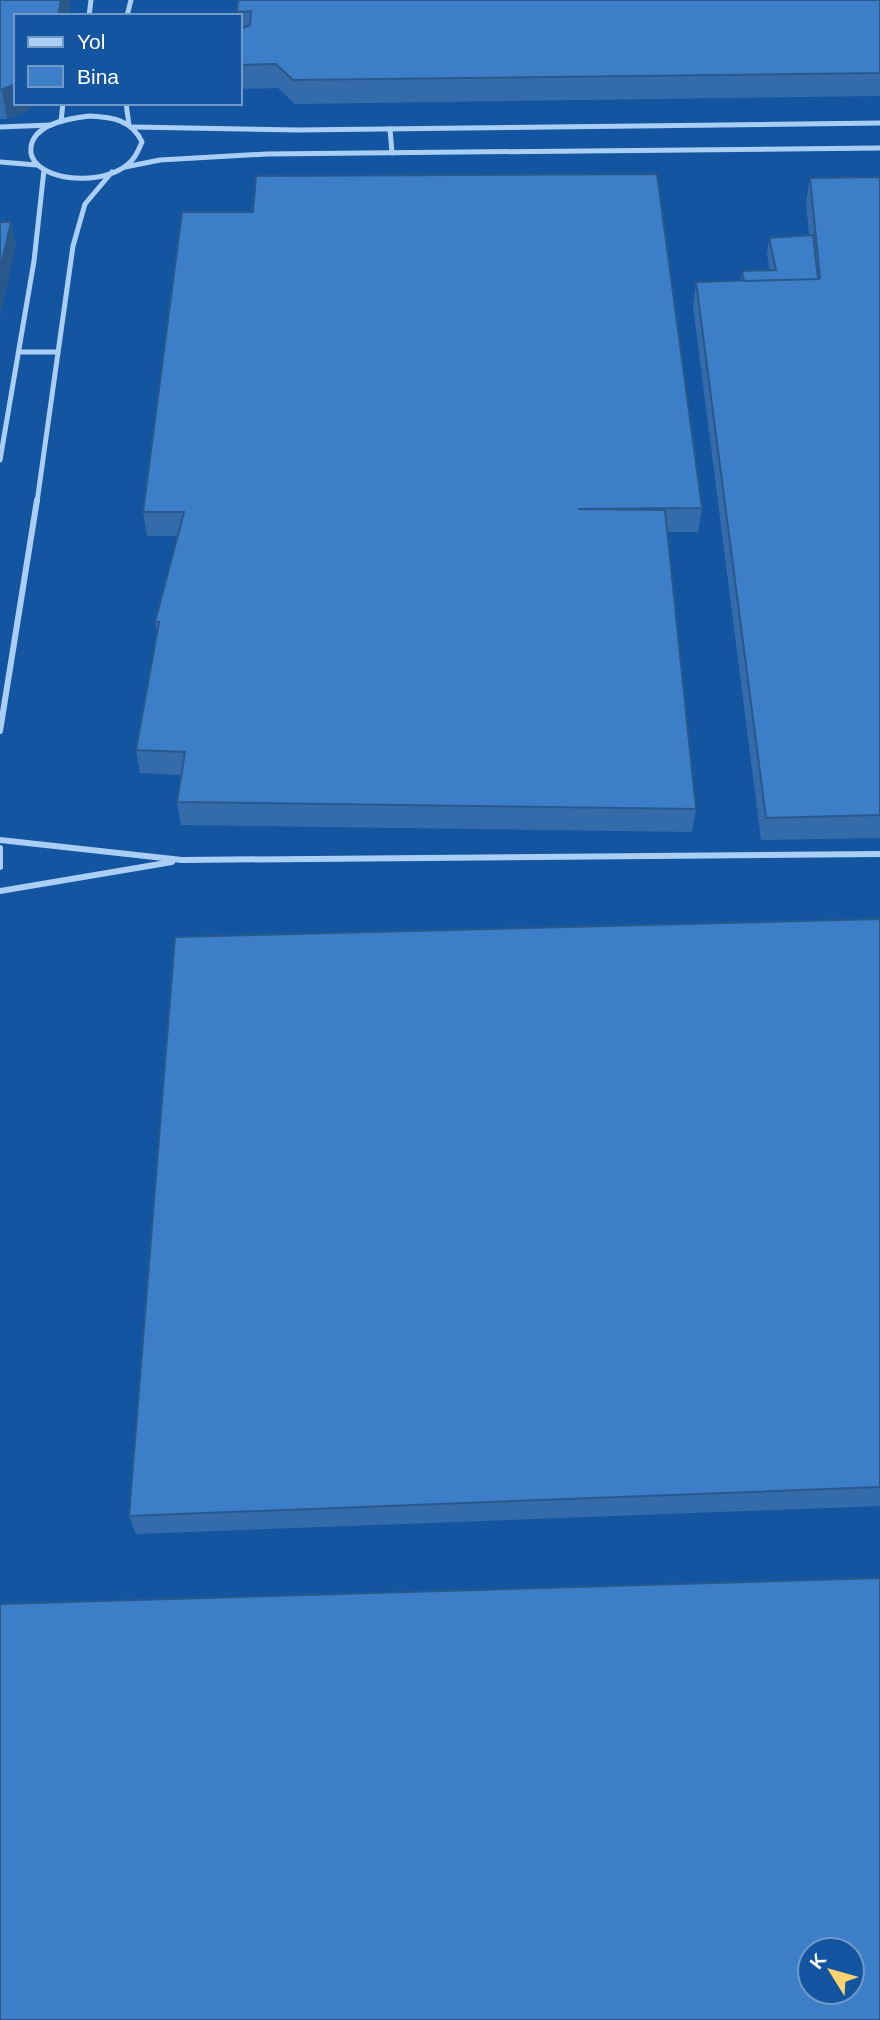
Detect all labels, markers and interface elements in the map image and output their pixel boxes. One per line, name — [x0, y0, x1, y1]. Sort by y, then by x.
legend — [14, 14, 242, 105]
text: Yol — [77, 30, 105, 53]
text: Bina — [77, 65, 119, 88]
north arrow — [796, 1936, 866, 2006]
text: K — [805, 1949, 831, 1973]

